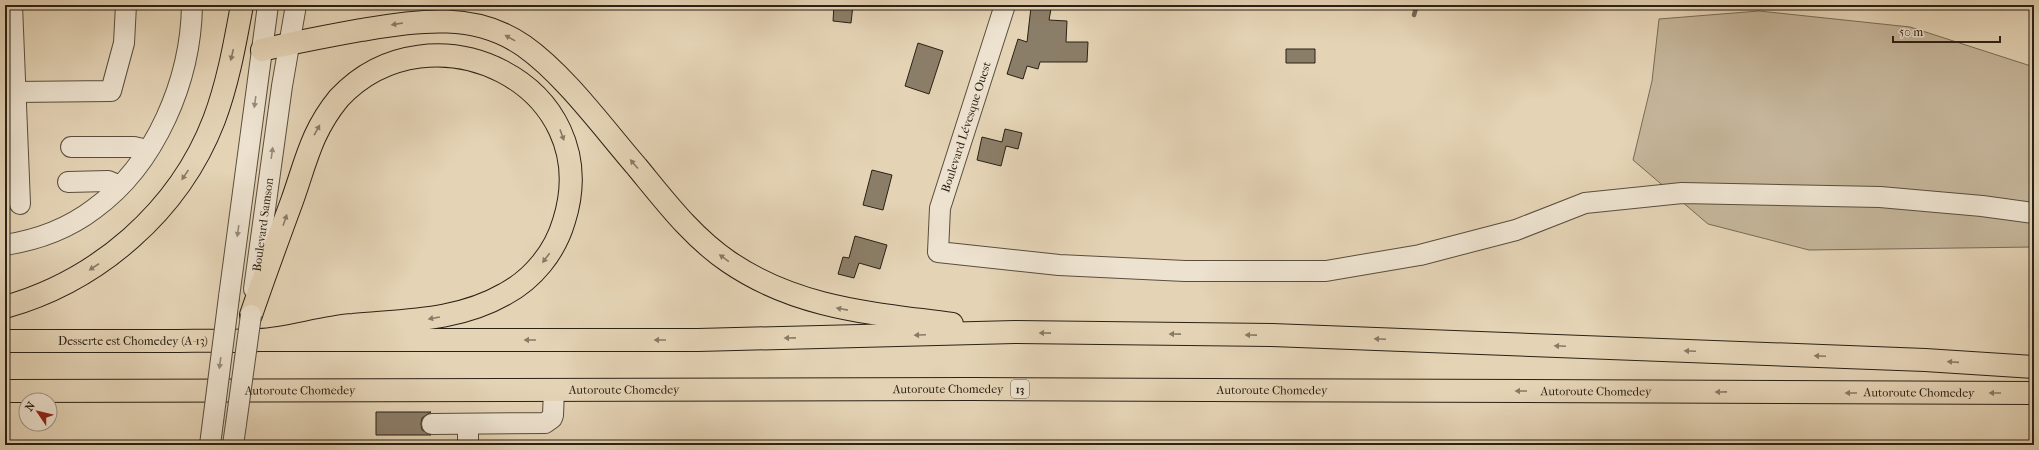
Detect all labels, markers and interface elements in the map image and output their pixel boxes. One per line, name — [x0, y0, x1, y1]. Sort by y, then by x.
scale bar — [1893, 18, 2000, 44]
one-way arrow — [391, 22, 403, 28]
text: 50 m — [1899, 25, 1923, 39]
one-way arrow — [504, 35, 516, 41]
one-way arrow — [229, 49, 235, 61]
street label: Boulevard Lévesque Ouest — [938, 59, 994, 194]
one-way arrow — [252, 96, 258, 108]
one-way arrow — [314, 124, 320, 136]
one-way arrow — [560, 129, 566, 141]
one-way arrow — [269, 147, 275, 159]
one-way arrow — [629, 159, 639, 169]
one-way arrow — [181, 170, 189, 180]
street label: Boulevard Samson — [250, 177, 276, 272]
one-way arrow — [282, 214, 288, 226]
one-way arrow — [235, 225, 241, 237]
one-way arrow — [541, 253, 550, 264]
one-way arrow — [718, 254, 729, 262]
one-way arrow — [88, 263, 100, 270]
one-way arrow — [836, 305, 848, 311]
one-way arrow — [428, 315, 440, 321]
one-way arrow — [1038, 330, 1051, 336]
one-way arrow — [1168, 331, 1181, 337]
one-way arrow — [913, 332, 926, 338]
one-way arrow — [1244, 332, 1257, 338]
street label: Desserte est Chomedey (A-13) — [58, 334, 208, 348]
one-way arrow — [783, 335, 796, 341]
one-way arrow — [1373, 336, 1386, 342]
one-way arrow — [523, 337, 536, 343]
one-way arrow — [653, 337, 666, 343]
one-way arrow — [1554, 342, 1566, 349]
one-way arrow — [1684, 348, 1696, 355]
one-way arrow — [1813, 353, 1826, 359]
one-way arrow — [217, 357, 224, 369]
one-way arrow — [1947, 358, 1959, 365]
road number: 13 — [1011, 380, 1029, 398]
street label: Autoroute Chomedey — [892, 382, 1004, 396]
street label: Autoroute Chomedey — [244, 383, 356, 398]
street label: Autoroute Chomedey — [568, 383, 680, 397]
street label: Autoroute Chomedey — [1216, 383, 1328, 397]
street label: Autoroute Chomedey — [1540, 384, 1652, 399]
street label: Autoroute Chomedey — [1863, 385, 1975, 400]
one-way arrow — [1514, 388, 1527, 394]
one-way arrow — [1714, 389, 1727, 395]
one-way arrow — [1844, 390, 1857, 396]
one-way arrow — [1988, 390, 2001, 396]
north arrow — [18, 392, 58, 432]
text: N — [22, 399, 38, 414]

